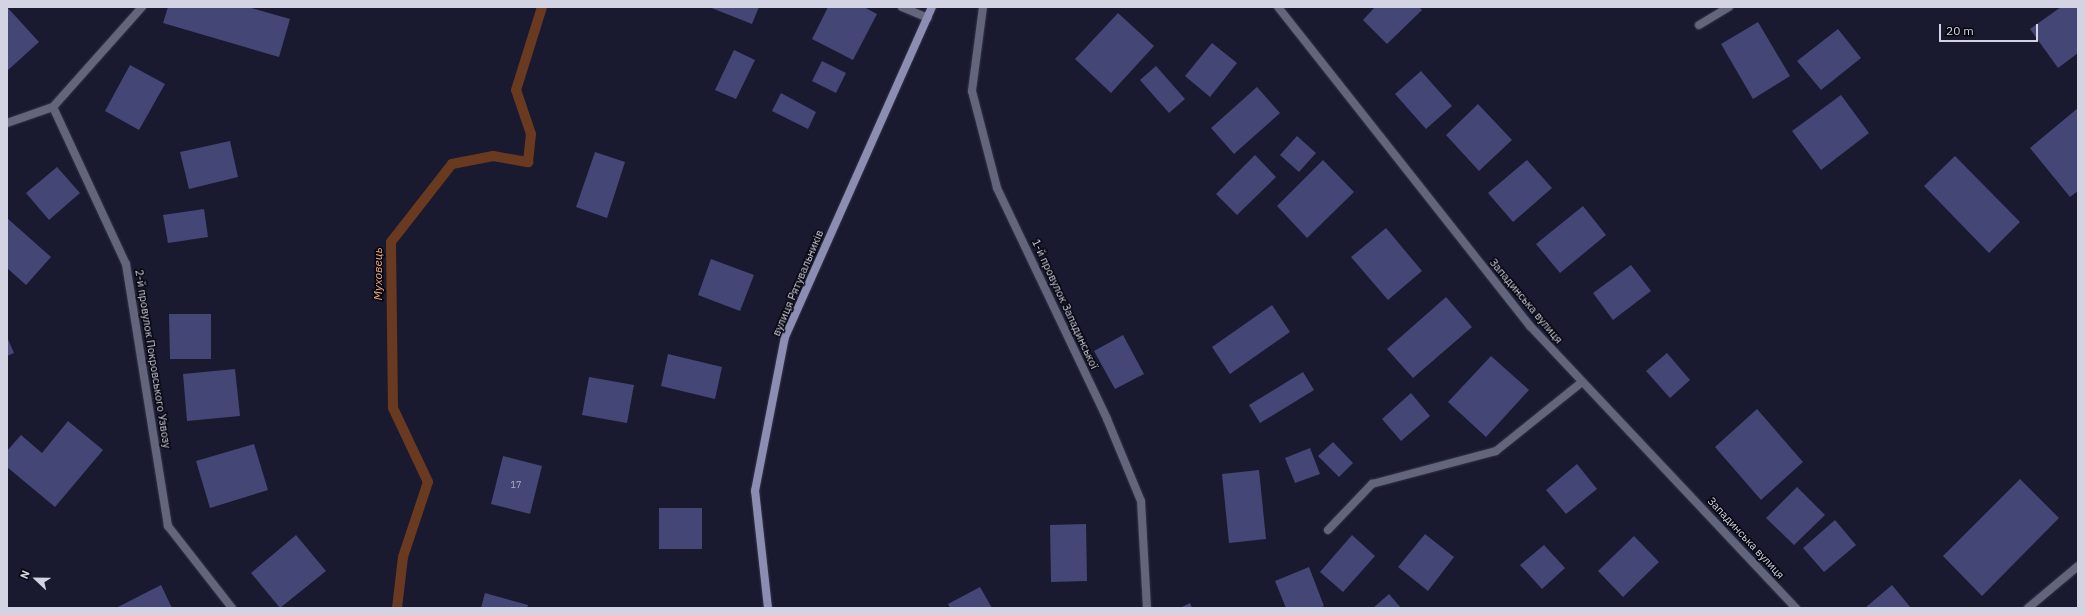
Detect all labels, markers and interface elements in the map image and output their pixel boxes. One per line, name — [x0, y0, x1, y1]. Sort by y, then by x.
scale bar — [1941, 16, 2040, 42]
text: 20 m — [1946, 23, 1974, 38]
street label: вулиця Рятувальників — [770, 228, 826, 338]
street label: 1-й провулок Западинської — [1029, 237, 1101, 371]
water label: Муховець — [371, 248, 385, 300]
street label: Западинська вулиця — [1487, 256, 1565, 346]
street label: 2-й провулок Покровського Узвозу — [132, 269, 174, 449]
house number: 17 — [511, 480, 521, 490]
street label: Западинська вулиця — [1705, 495, 1787, 581]
north arrow — [16, 559, 56, 599]
text: N — [17, 568, 33, 581]

